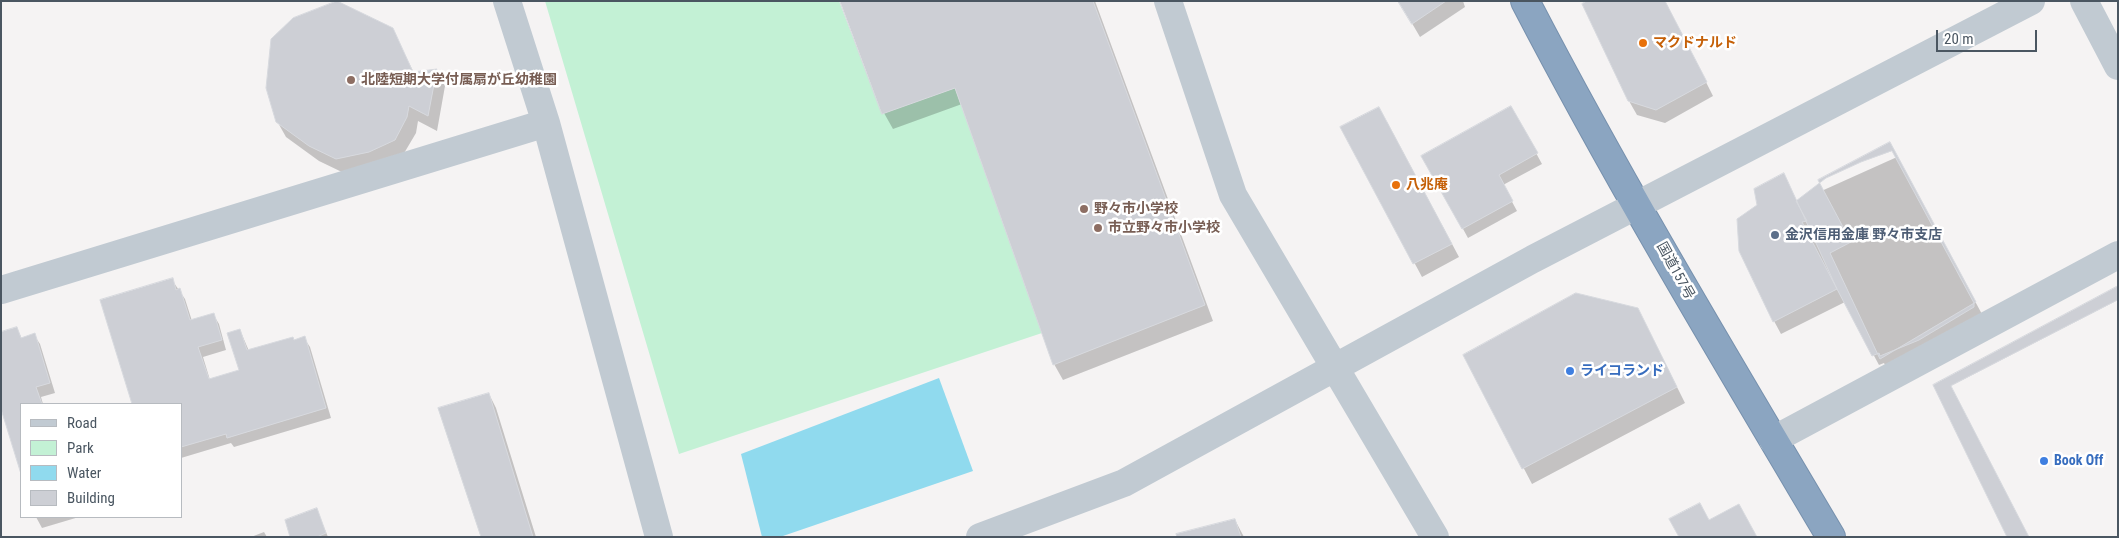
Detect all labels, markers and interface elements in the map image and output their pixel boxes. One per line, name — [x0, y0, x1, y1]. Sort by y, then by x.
scale bar — [1939, 20, 2040, 52]
text: 20 m — [1944, 30, 1974, 48]
place label: マクドナルド — [1653, 35, 1737, 51]
marker: マクドナルド — [1637, 37, 1649, 49]
place label: 北陸短期大学付属扇が丘幼稚園 — [361, 72, 557, 88]
marker: 北陸短期大学付属扇が丘幼稚園 — [345, 74, 357, 86]
place label: 八兆庵 — [1406, 177, 1448, 193]
marker: 八兆庵 — [1390, 179, 1402, 191]
place label: 野々市小学校 — [1094, 201, 1178, 217]
marker: 野々市小学校 — [1078, 203, 1090, 215]
place label: 市立野々市小学校 — [1108, 220, 1220, 236]
marker: 市立野々市小学校 — [1092, 222, 1104, 234]
place label: 金沢信用金庫 野々市支店 — [1785, 227, 1942, 243]
marker: 金沢信用金庫 野々市支店 — [1769, 229, 1781, 241]
street label: 国道157号 — [1652, 239, 1698, 303]
place label: ライコランド — [1580, 363, 1664, 379]
marker: ライコランド — [1564, 365, 1576, 377]
legend — [20, 403, 182, 518]
text: Road — [67, 414, 97, 432]
text: Park — [67, 439, 94, 457]
place label: Book Off — [2054, 453, 2103, 469]
marker: Book Off — [2038, 455, 2050, 467]
text: Water — [67, 464, 101, 482]
text: Building — [67, 489, 115, 507]

